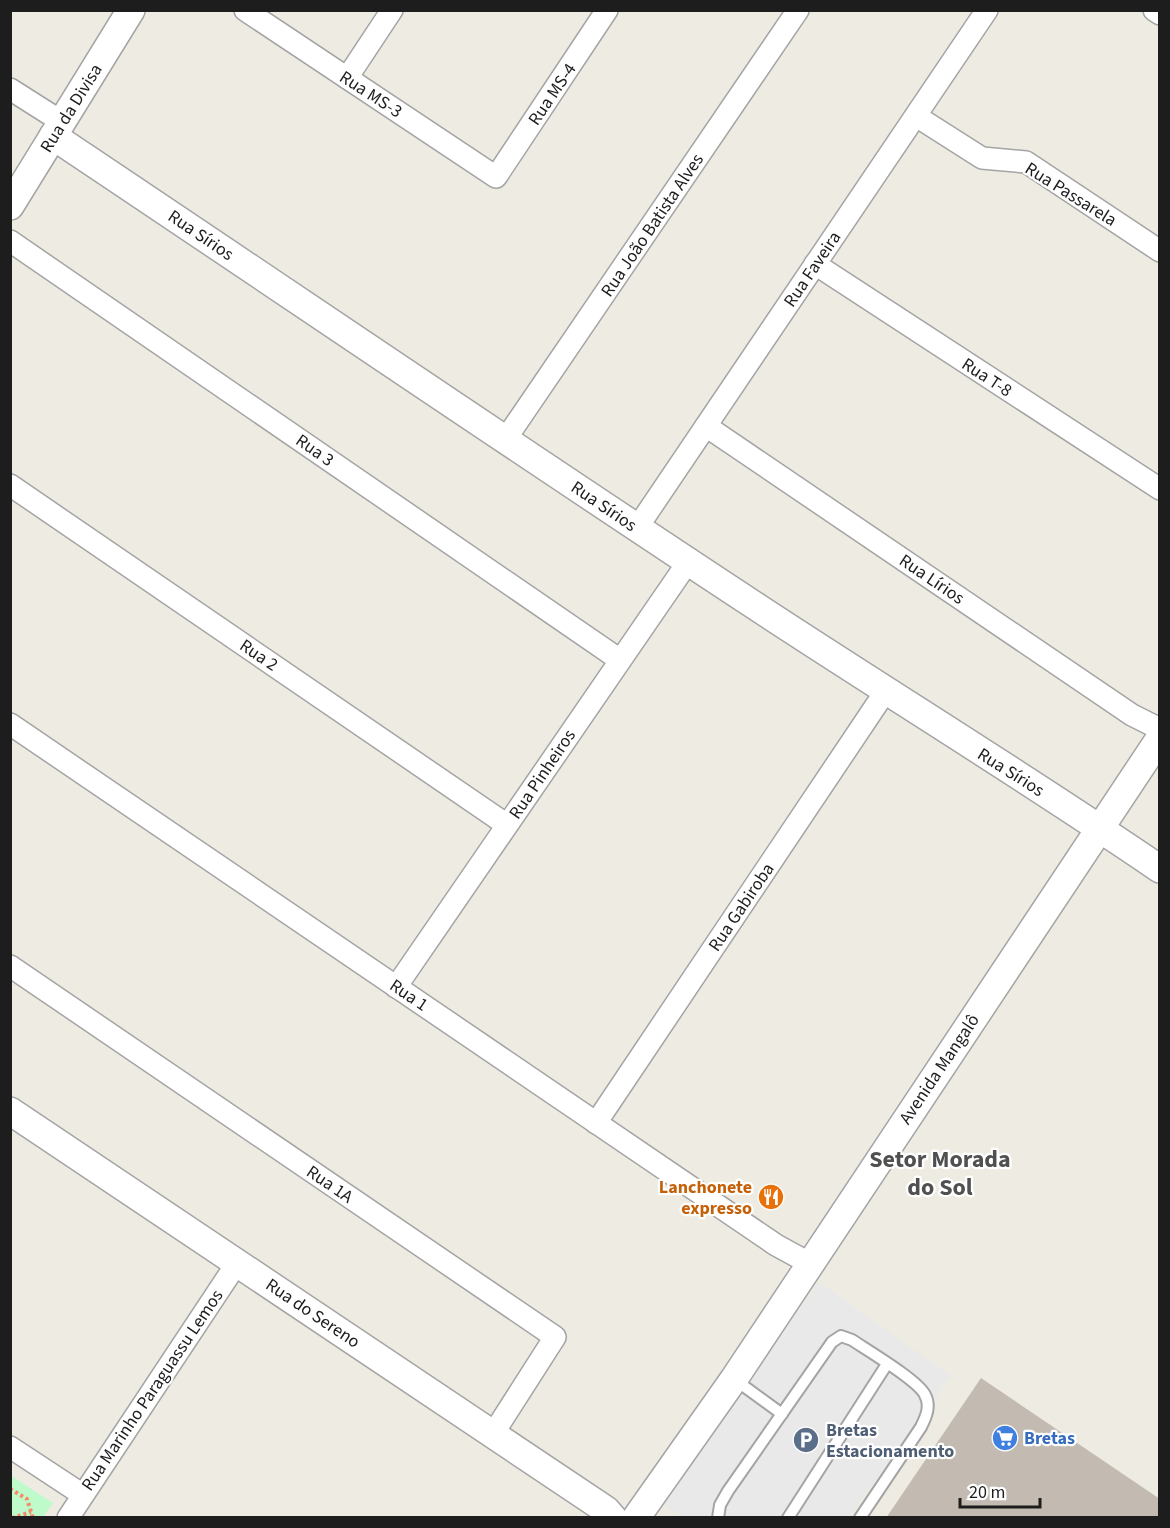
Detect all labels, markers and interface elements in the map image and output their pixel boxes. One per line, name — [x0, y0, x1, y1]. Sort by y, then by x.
street label: Rua MS-4 — [522, 58, 582, 130]
street label: Rua da Divisa — [34, 59, 109, 157]
street label: Rua MS-3 — [334, 65, 407, 124]
street label: Rua João Batista Alves — [595, 149, 710, 302]
street label: Rua Passarela — [1020, 156, 1121, 233]
street label: Rua Sírios — [163, 204, 239, 267]
street label: Rua Faveira — [778, 226, 847, 312]
street label: Rua T-8 — [957, 352, 1017, 403]
street label: Rua 3 — [290, 428, 339, 473]
street label: Rua Sírios — [566, 475, 642, 538]
street label: Rua Lírios — [894, 548, 969, 610]
street label: Rua 2 — [234, 633, 283, 677]
street label: Rua Pinheiros — [503, 724, 582, 824]
street label: Rua Sírios — [972, 742, 1049, 803]
street label: Rua Gabiroba — [703, 858, 780, 956]
street label: Rua 1 — [384, 973, 433, 1017]
street label: Avenida Mangalô — [893, 1009, 986, 1129]
district label: Setor Morada do Sol — [869, 1142, 1011, 1205]
street label: Rua 1A — [301, 1160, 358, 1209]
place label: Lanchonete expresso — [659, 1175, 752, 1221]
restaurant icon: Lanchonete expresso — [756, 1182, 786, 1212]
street label: Rua do Sereno — [260, 1273, 365, 1354]
street label: Rua Marinho Paraguassu Lemos — [76, 1285, 229, 1496]
place label: Bretas Estacionamento — [826, 1418, 954, 1464]
supermarket icon: Bretas — [990, 1423, 1020, 1453]
parking icon: Bretas Estacionamento — [791, 1425, 821, 1455]
place label: Bretas — [1024, 1426, 1075, 1451]
scale bar — [960, 1471, 1040, 1509]
text: 20 m — [969, 1480, 1005, 1505]

